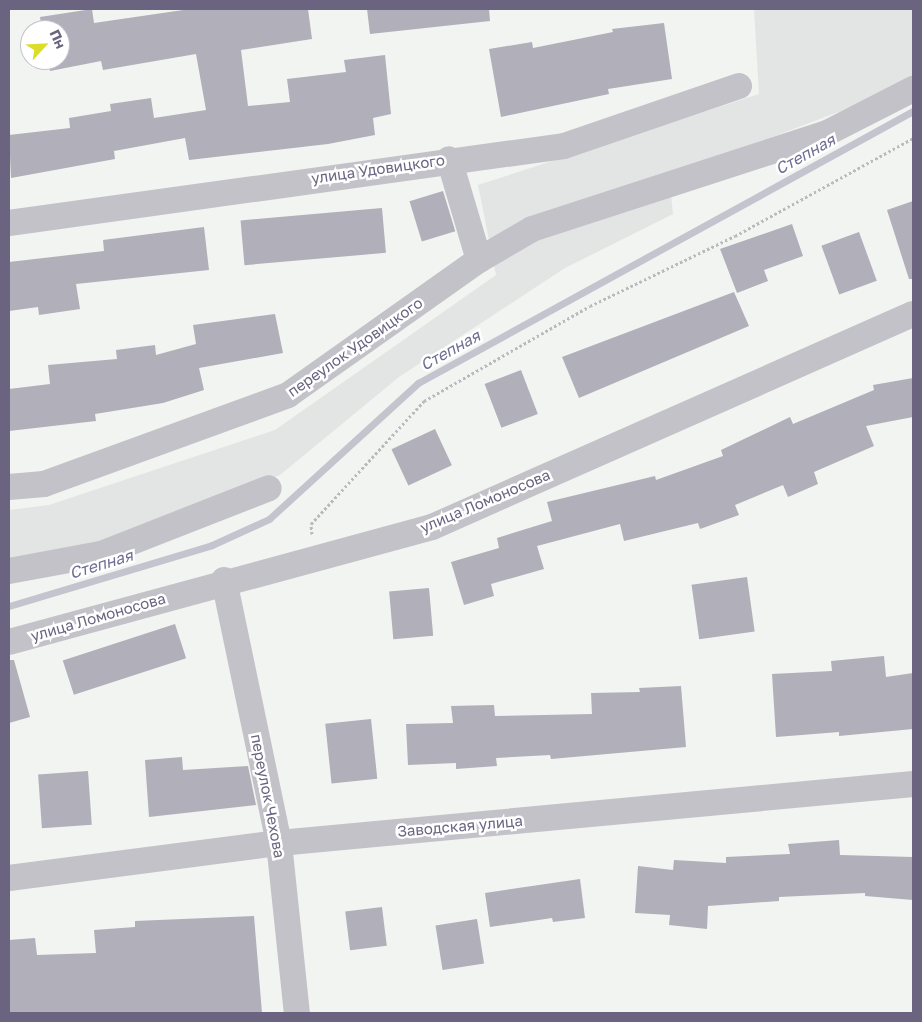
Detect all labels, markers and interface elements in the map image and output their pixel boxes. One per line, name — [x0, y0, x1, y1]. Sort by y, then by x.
north arrow — [20, 20, 70, 70]
text: Пн — [46, 27, 70, 51]
water label: Степная — [772, 130, 838, 178]
street label: улица Удовицкого — [310, 151, 446, 187]
street label: переулок Удовицкого — [284, 294, 426, 400]
water label: Степная — [417, 326, 483, 374]
street label: улица Ломоносова — [417, 465, 553, 537]
water label: Степная — [67, 545, 135, 583]
street label: улица Ломоносова — [28, 589, 168, 645]
street label: переулок Чехова — [247, 732, 289, 860]
street label: Заводская улица — [397, 812, 523, 840]

